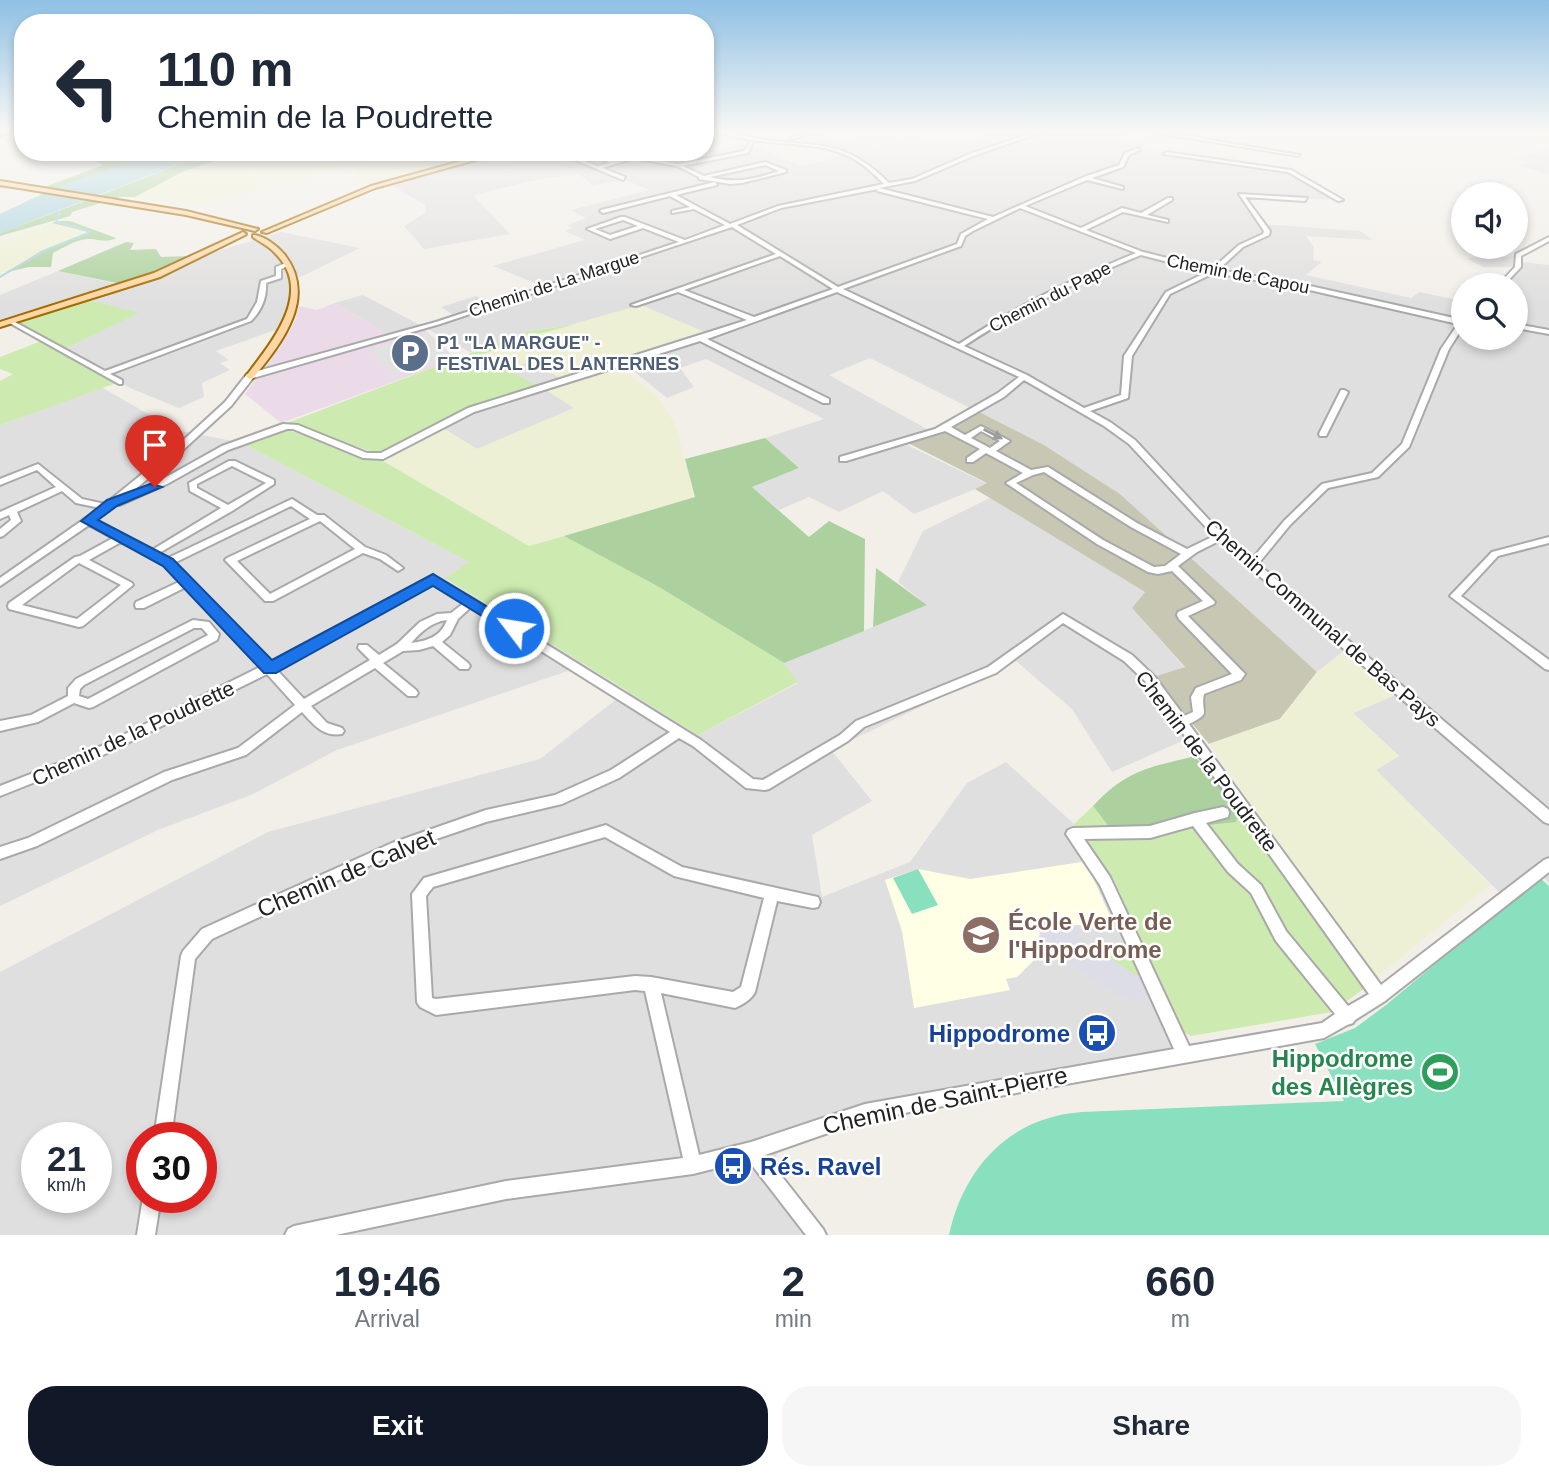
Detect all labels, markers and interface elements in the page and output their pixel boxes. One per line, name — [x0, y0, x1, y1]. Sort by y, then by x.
icon: left — [42, 42, 133, 133]
text: 110 m — [157, 42, 293, 96]
text: Chemin de la Poudrette — [157, 99, 493, 135]
map controls — [1451, 182, 1528, 350]
button: sound — [1451, 182, 1528, 259]
street label: Chemin de La Margue — [466, 247, 642, 321]
street label: Chemin de Capou — [1165, 250, 1311, 298]
street label: Chemin du Pape — [986, 258, 1114, 336]
button: search — [1451, 273, 1528, 350]
parking icon: P1 "LA MARGUE" - FESTIVAL DES LANTERNES — [389, 332, 431, 374]
place label: P1 "LA MARGUE" - FESTIVAL DES LANTERNES — [437, 333, 679, 374]
pin — [125, 415, 185, 487]
icon: arrive — [136, 426, 174, 464]
one-way arrow — [983, 429, 1003, 440]
street label: Chemin Communal de Bas Pays — [1201, 515, 1445, 731]
position arrow — [477, 591, 551, 665]
street label: Chemin de la Poudrette — [1131, 666, 1283, 856]
street label: Chemin de la Poudrette — [28, 676, 238, 790]
street label: Chemin de Calvet — [253, 823, 439, 923]
place label: École Verte de l'Hippodrome — [1008, 908, 1172, 963]
school or university icon: École Verte de l'Hippodrome — [960, 914, 1002, 956]
bus stop icon: Hippodrome — [1076, 1012, 1118, 1054]
place label: Hippodrome — [929, 1020, 1070, 1047]
place label: Hippodrome des Allègres — [1271, 1045, 1413, 1100]
sports icon: Hippodrome des Allègres — [1419, 1051, 1461, 1093]
street label: Chemin de Saint-Pierre — [820, 1061, 1070, 1139]
speed limit sign: 30 — [126, 1122, 217, 1213]
text: 21 — [47, 1139, 86, 1178]
bus stop icon: Rés. Ravel — [712, 1145, 754, 1187]
place label: Rés. Ravel — [760, 1153, 881, 1180]
text: km/h — [47, 1175, 86, 1195]
text: 19:46 — [334, 1258, 441, 1305]
text: 2 — [781, 1258, 805, 1305]
text: 660 — [1145, 1258, 1215, 1305]
text: Arrival — [355, 1306, 420, 1332]
text: min — [775, 1306, 812, 1332]
text: m — [1171, 1306, 1190, 1332]
button: Exit — [28, 1386, 768, 1466]
button: Share — [782, 1386, 1521, 1466]

